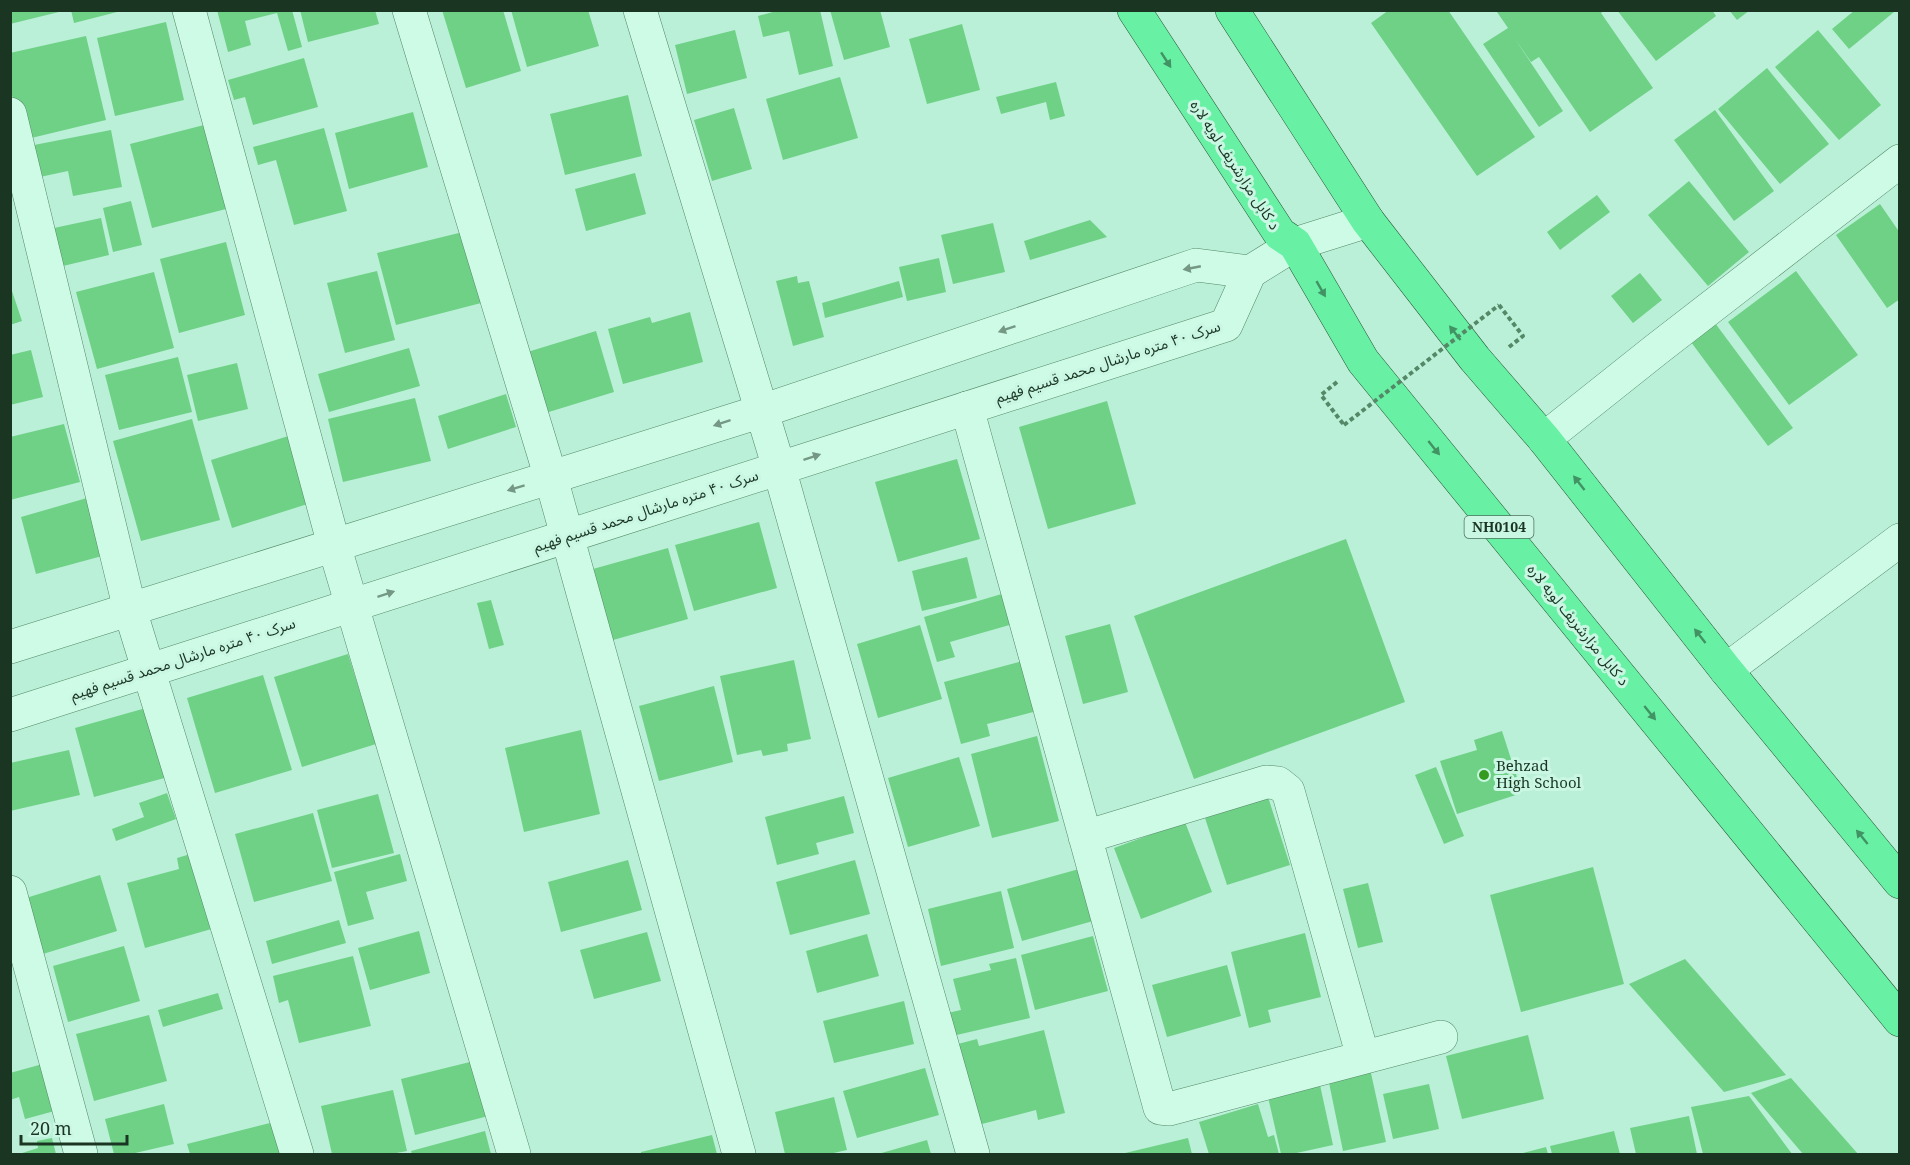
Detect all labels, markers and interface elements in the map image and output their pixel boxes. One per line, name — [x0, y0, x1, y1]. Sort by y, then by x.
one-way arrow — [1161, 51, 1172, 68]
street label: د کابل مزارشریف لویه لاره — [1186, 96, 1285, 233]
one-way arrow — [1182, 264, 1201, 273]
one-way arrow — [1316, 281, 1327, 297]
street label: سرک ۴۰ متره مارشال محمد قسیم فهیم — [993, 315, 1224, 409]
one-way arrow — [998, 324, 1016, 334]
one-way arrow — [1448, 325, 1461, 341]
one-way arrow — [713, 419, 731, 429]
one-way arrow — [1427, 440, 1440, 455]
one-way arrow — [803, 452, 821, 462]
street label: سرک ۴۰ متره مارشال محمد قسیم فهیم — [531, 464, 762, 558]
one-way arrow — [1573, 475, 1586, 491]
one-way arrow — [507, 484, 525, 493]
road number: NH0104 — [1464, 516, 1534, 538]
street label: د کابل مزارشریف لویه لاره — [1523, 559, 1634, 689]
one-way arrow — [377, 589, 395, 598]
street label: سرک ۴۰ متره مارشال محمد قسیم فهیم — [68, 612, 299, 706]
one-way arrow — [1694, 629, 1706, 644]
one-way arrow — [1643, 705, 1656, 720]
place label: Behzad High School — [1496, 755, 1582, 792]
marker: Behzad High School — [1477, 768, 1491, 782]
one-way arrow — [1857, 829, 1869, 844]
scale bar — [21, 1108, 128, 1146]
text: 20 m — [30, 1116, 72, 1140]

